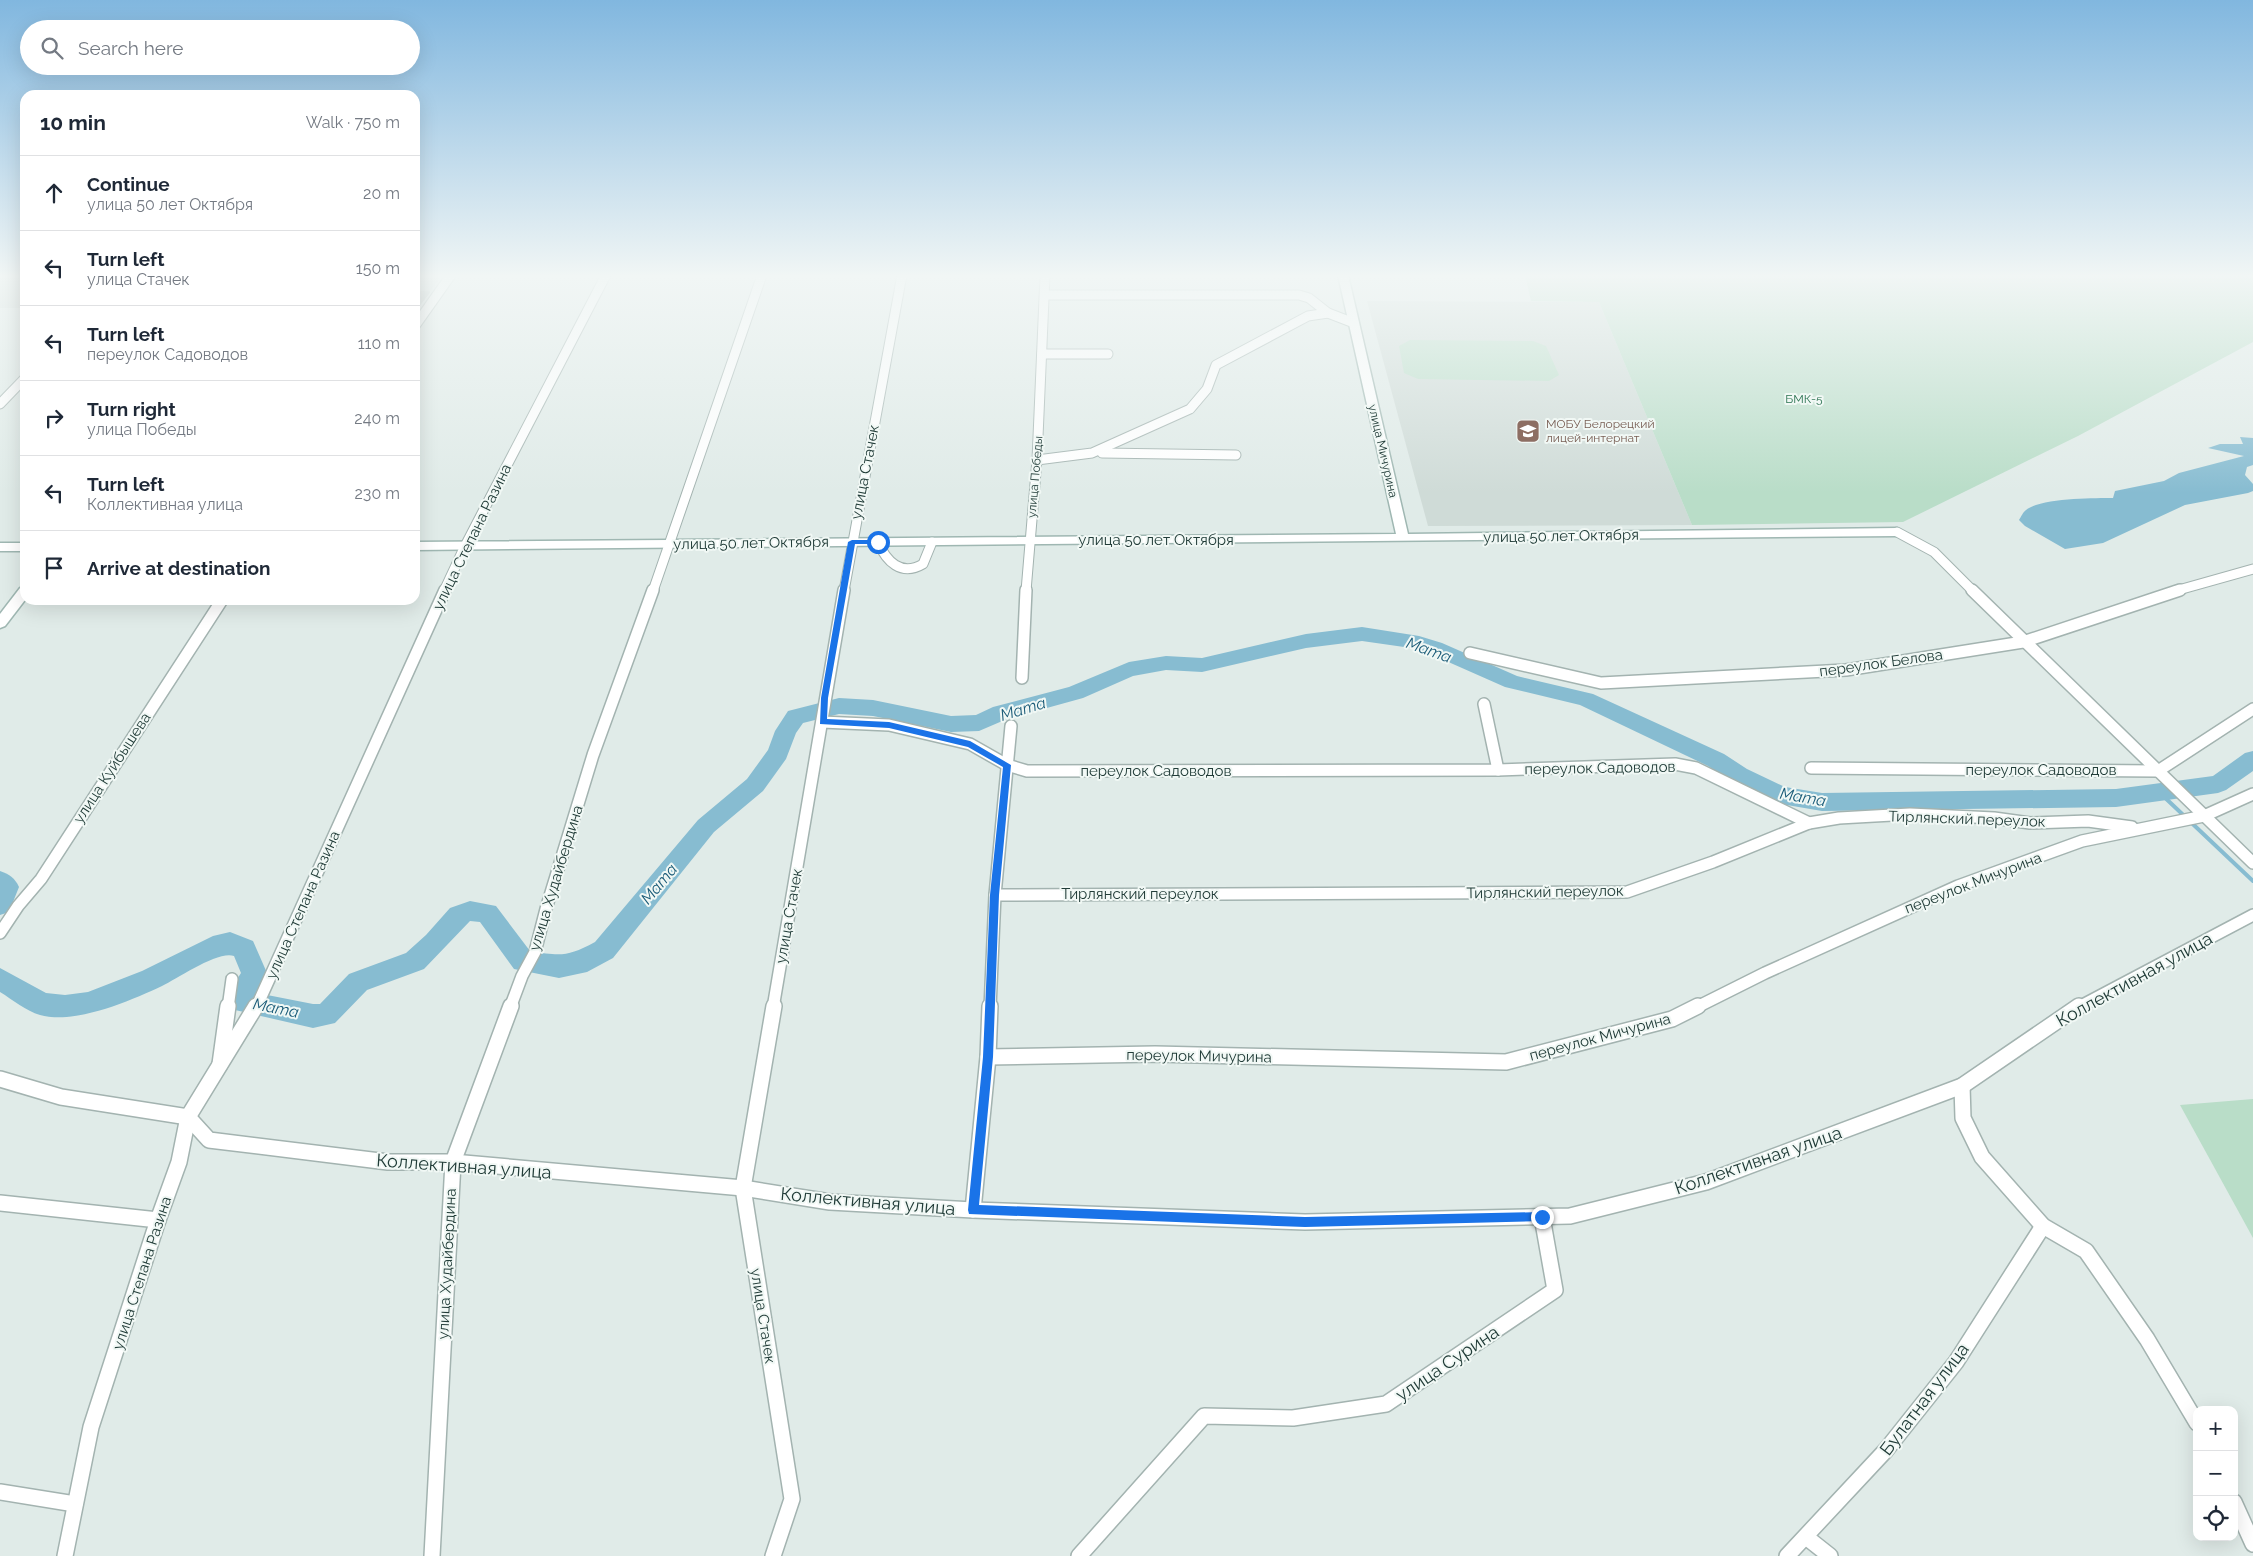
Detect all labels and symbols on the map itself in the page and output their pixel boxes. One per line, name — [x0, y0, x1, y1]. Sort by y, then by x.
park label: БМК-5 — [1785, 392, 1823, 406]
street label: улица Мичурина — [1365, 403, 1401, 499]
place label: МОБУ Белорецкий лицей-интернат — [1546, 417, 1655, 445]
school or university icon: МОБУ Белорецкий лицей-интернат — [1515, 418, 1541, 444]
street label: улица Стачек — [847, 423, 883, 521]
street label: улица Победы — [1024, 435, 1046, 519]
street label: улица Степана Разина — [429, 461, 515, 613]
street label: улица 50 лет Октября — [1483, 526, 1639, 546]
route start — [867, 531, 890, 554]
street label: улица 50 лет Октября — [1078, 531, 1234, 549]
street label: улица 50 лет Октября — [673, 533, 829, 553]
water label: Мата — [1404, 633, 1454, 667]
street label: переулок Белова — [1818, 645, 1944, 681]
water label: Мата — [998, 693, 1048, 725]
street label: улица Куйбышева — [69, 709, 155, 827]
street label: переулок Садоводов — [1524, 758, 1676, 778]
street label: переулок Садоводов — [1965, 761, 2117, 779]
street label: переулок Садоводов — [1080, 762, 1232, 780]
water label: Мата — [1778, 784, 1828, 810]
street label: улица Худайбердина — [525, 803, 587, 953]
street label: Тирлянский переулок — [1888, 807, 2046, 831]
street label: улица Степана Разина — [262, 828, 344, 982]
street label: переулок Мичурина — [1902, 849, 2044, 917]
water label: Мата — [637, 860, 681, 908]
street label: улица Стачек — [772, 867, 806, 965]
street label: Тирлянский переулок — [1466, 882, 1624, 902]
street label: Тирлянский переулок — [1061, 885, 1219, 903]
street label: Коллективная улица — [2052, 927, 2216, 1031]
water label: Мата — [251, 994, 301, 1022]
street label: переулок Мичурина — [1527, 1009, 1673, 1065]
street label: переулок Мичурина — [1126, 1046, 1272, 1066]
street label: Коллективная улица — [1672, 1121, 1844, 1199]
street label: Коллективная улица — [376, 1149, 552, 1183]
street label: Коллективная улица — [780, 1183, 956, 1219]
street label: улица Худайбердина — [434, 1188, 460, 1340]
street label: улица Степана Разина — [109, 1194, 175, 1352]
route end — [1531, 1206, 1554, 1229]
street label: улица Стачек — [747, 1267, 779, 1365]
street label: улица Сурина — [1392, 1321, 1502, 1405]
street label: Булатная улица — [1875, 1339, 1973, 1459]

